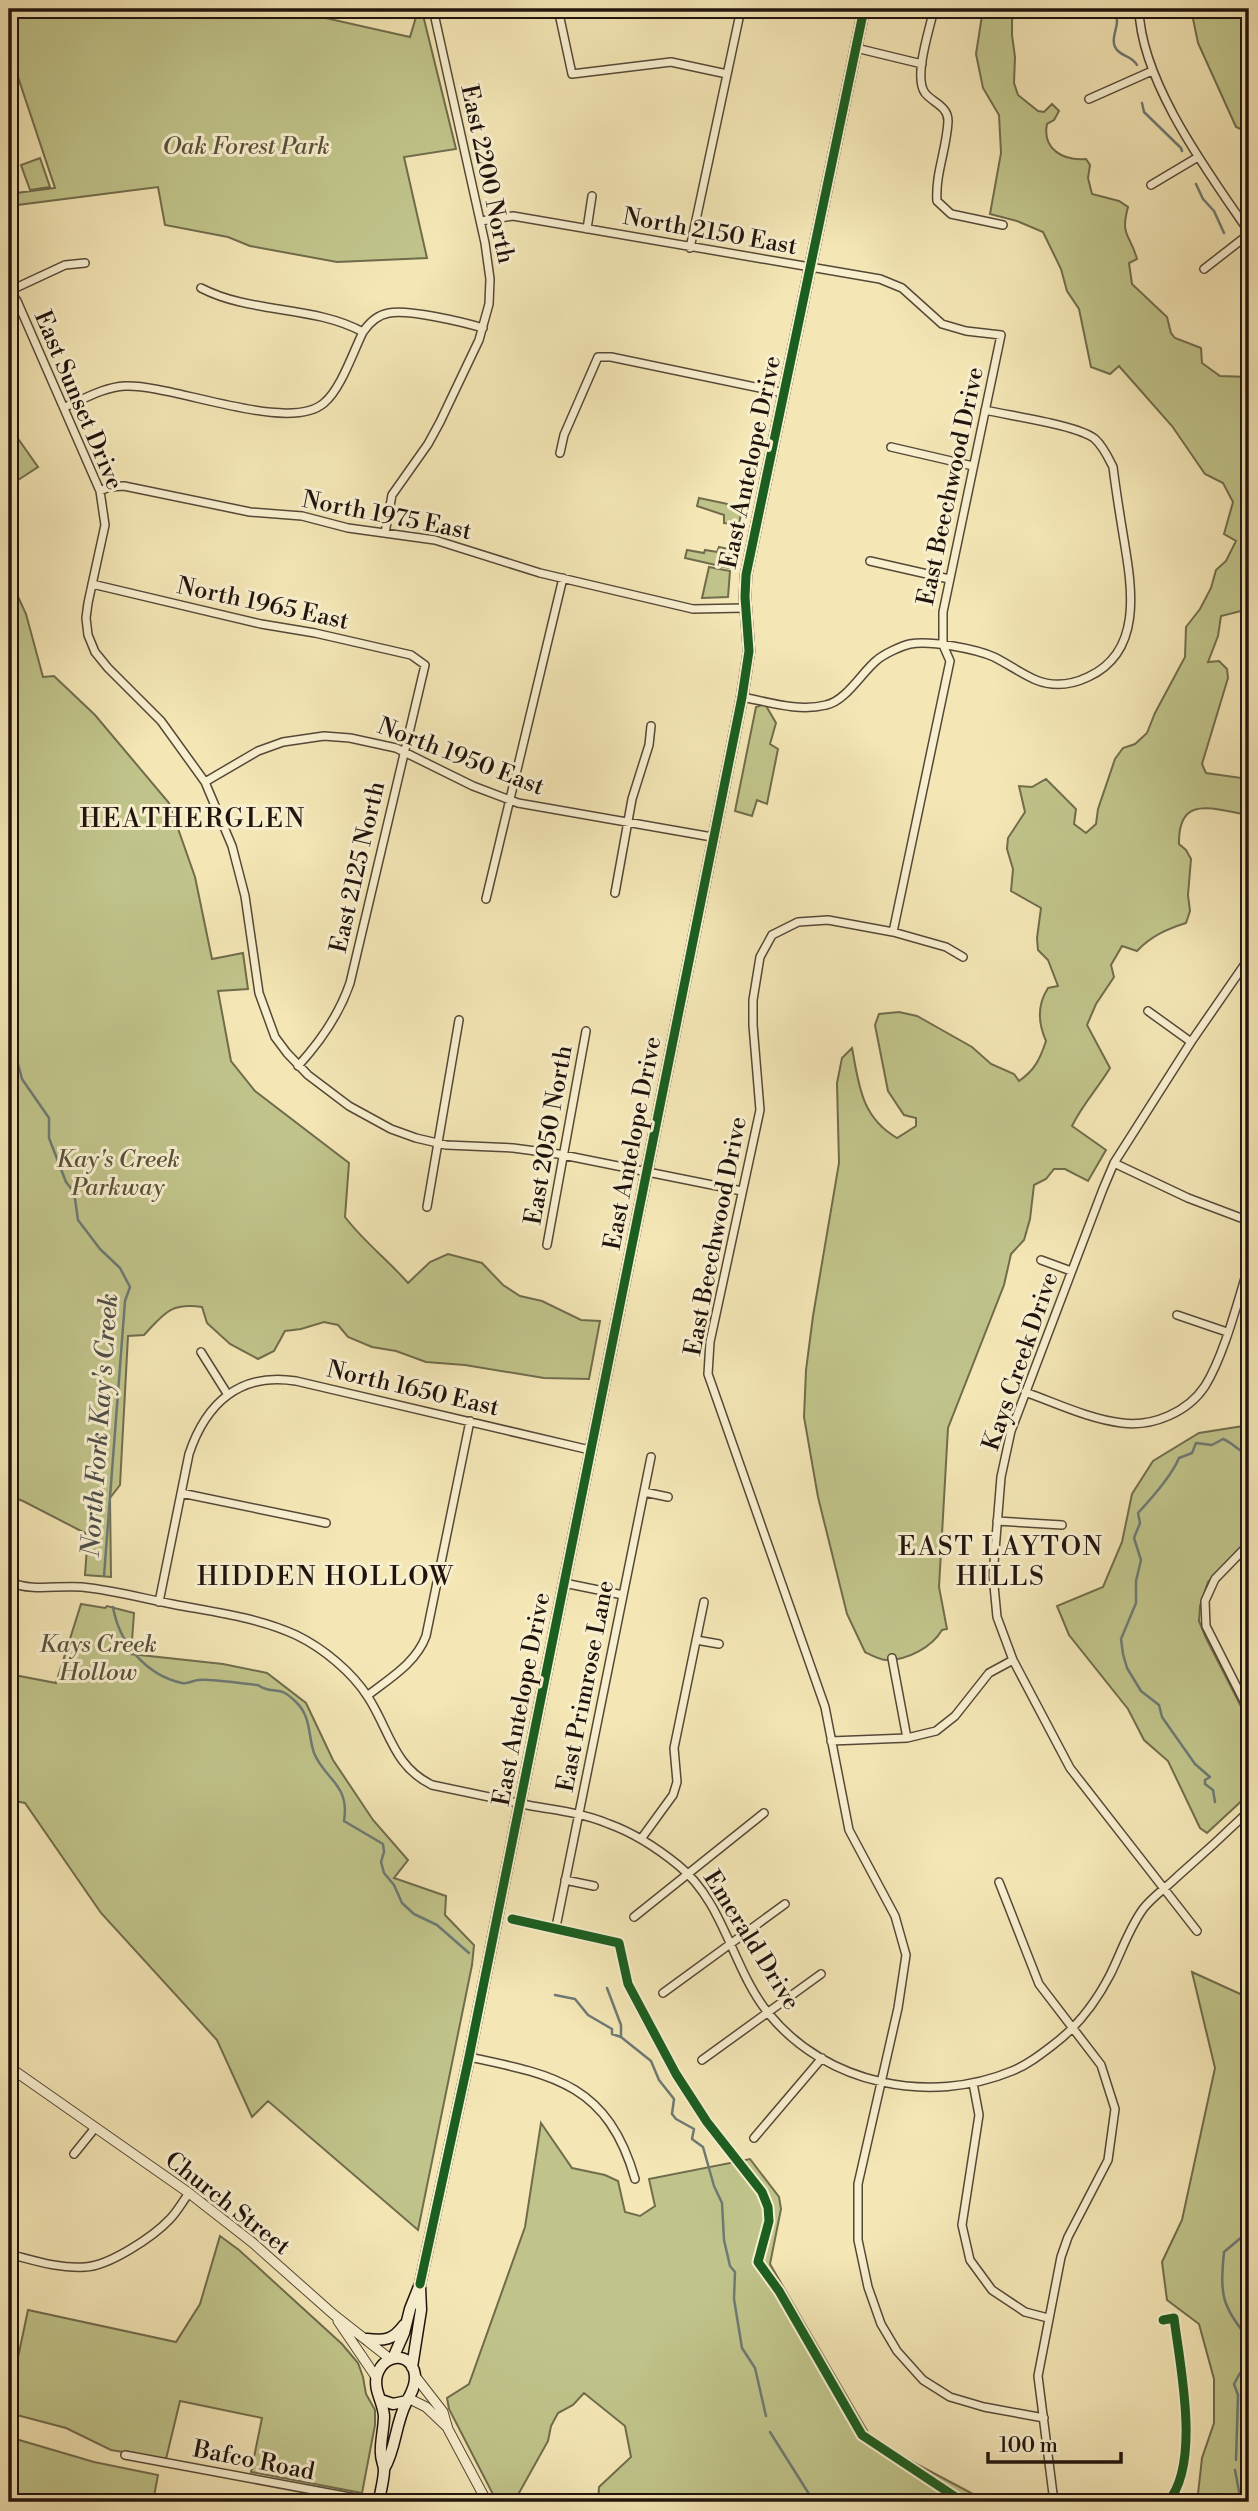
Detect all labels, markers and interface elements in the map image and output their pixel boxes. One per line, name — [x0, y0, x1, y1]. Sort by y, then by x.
street label: East 2200 North — [453, 82, 521, 266]
park label: Oak Forest Park — [162, 132, 330, 162]
street label: North 2150 East — [620, 202, 800, 262]
street label: East Sunset Drive — [27, 306, 129, 495]
street label: East Antelope Drive — [714, 353, 788, 571]
street label: East Beechwood Drive — [911, 364, 991, 608]
street label: North 1975 East — [300, 485, 475, 547]
street label: North 1965 East — [174, 571, 352, 637]
street label: North 1950 East — [373, 711, 549, 803]
street label: East 2125 North — [324, 779, 392, 956]
district label: HEATHERGLEN — [80, 803, 306, 835]
street label: East Antelope Drive — [598, 1034, 668, 1252]
street label: East 2050 North — [518, 1043, 580, 1227]
street label: East Beechwood Drive — [678, 1114, 754, 1358]
park label: Kay's Creek Parkway — [56, 1145, 180, 1203]
street label: Kays Creek Drive — [976, 1268, 1066, 1455]
water label: North Fork Kay's Creek — [75, 1292, 125, 1559]
street label: North 1650 East — [324, 1355, 502, 1424]
district label: EAST LAYTON HILLS — [898, 1531, 1104, 1593]
district label: HIDDEN HOLLOW — [197, 1561, 455, 1593]
street label: East Primrose Lane — [551, 1578, 621, 1794]
street label: East Antelope Drive — [487, 1590, 557, 1808]
park label: Kays Creek Hollow — [39, 1630, 157, 1688]
street label: Emerald Drive — [696, 1865, 806, 2016]
street label: Church Street — [159, 2146, 296, 2262]
scale bar — [988, 2420, 1122, 2464]
text: 100 m — [999, 2433, 1058, 2459]
street label: Bafco Road — [189, 2434, 318, 2488]

